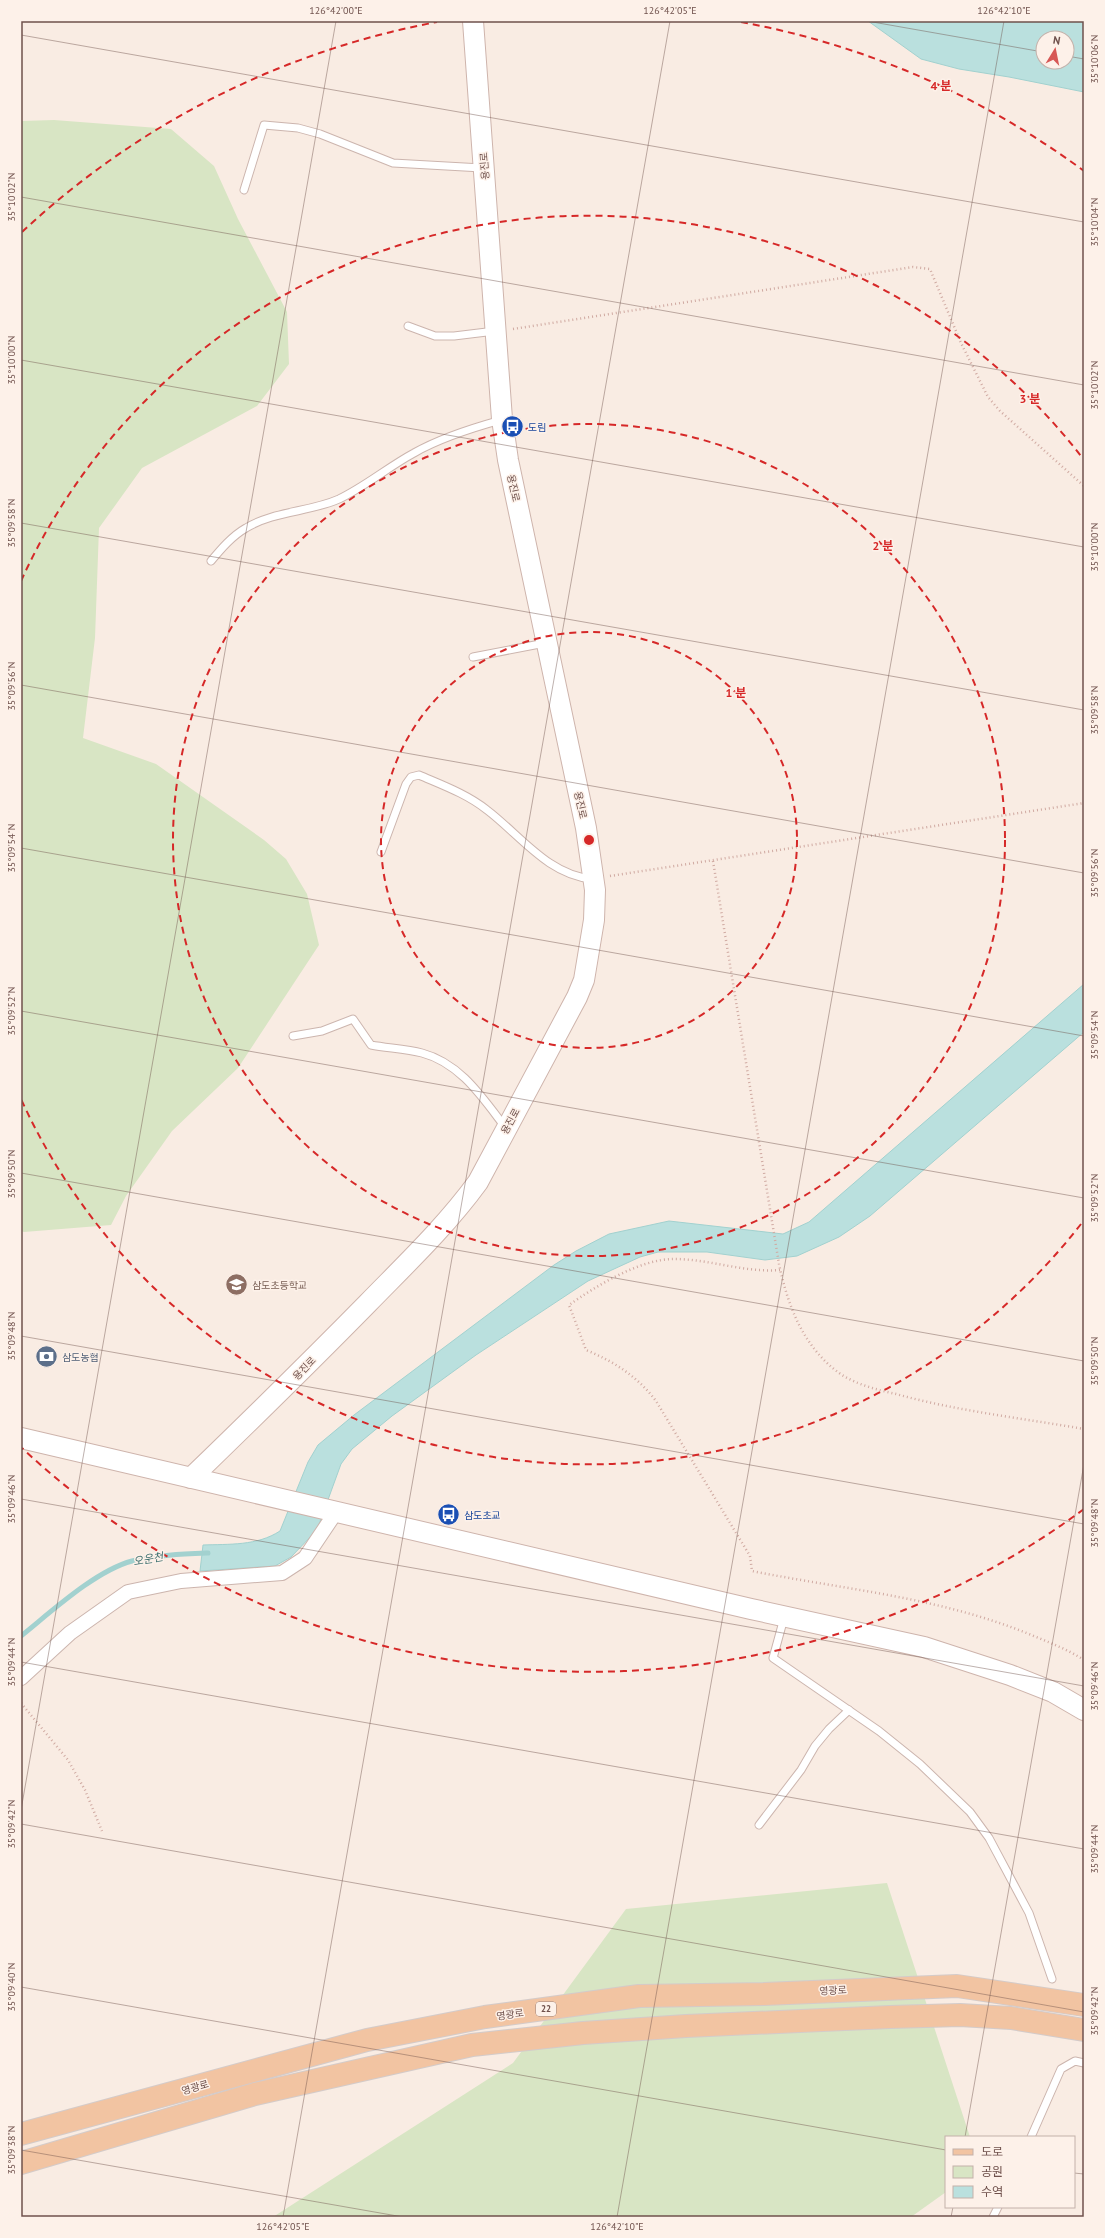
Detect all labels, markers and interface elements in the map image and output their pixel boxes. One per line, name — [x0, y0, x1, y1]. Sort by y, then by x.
text: 126°42'00"E — [309, 4, 363, 17]
text: 126°42'05"E — [643, 4, 697, 17]
text: 126°42'10"E — [977, 4, 1031, 17]
north arrow — [1035, 30, 1075, 70]
text: N — [1052, 33, 1062, 48]
text: 35°10'06"N — [1088, 34, 1101, 84]
text: 4 분 — [931, 78, 951, 93]
street label: 용진로 — [477, 152, 492, 180]
text: 35°10'02"N — [5, 172, 18, 222]
text: 35°10'04"N — [1088, 197, 1101, 247]
text: 35°10'00"N — [5, 335, 18, 385]
text: 35°10'02"N — [1088, 360, 1101, 410]
text: 3 분 — [1020, 391, 1040, 406]
bus stop icon: 도림 — [499, 414, 525, 440]
place label: 도림 — [528, 421, 546, 434]
street label: 용진로 — [504, 473, 523, 503]
text: 35°09'58"N — [5, 498, 18, 548]
text: 35°10'00"N — [1088, 522, 1101, 572]
text: 2 분 — [873, 538, 893, 553]
text: 35°09'56"N — [5, 661, 18, 711]
text: 1 분 — [726, 685, 746, 700]
text: 35°09'58"N — [1088, 685, 1101, 735]
street label: 용진로 — [571, 790, 590, 820]
text: 35°09'54"N — [5, 823, 18, 873]
centre of rings — [582, 833, 596, 847]
text: 35°09'56"N — [1088, 848, 1101, 898]
text: 35°09'52"N — [5, 986, 18, 1036]
text: 35°09'54"N — [1088, 1010, 1101, 1060]
street label: 용진로 — [498, 1106, 523, 1136]
text: 35°09'50"N — [5, 1149, 18, 1199]
text: 35°09'52"N — [1088, 1173, 1101, 1223]
school or university icon: 삼도초등학교 — [224, 1272, 250, 1298]
place label: 삼도초등학교 — [252, 1279, 307, 1292]
text: 35°09'48"N — [5, 1311, 18, 1361]
text: 35°09'50"N — [1088, 1336, 1101, 1386]
bank icon: 삼도농협 — [33, 1344, 59, 1370]
place label: 삼도농협 — [62, 1351, 99, 1364]
street label: 용진로 — [290, 1354, 319, 1383]
text: 35°09'46"N — [5, 1474, 18, 1524]
text: 35°09'48"N — [1088, 1498, 1101, 1548]
bus stop icon: 삼도초교 — [435, 1502, 461, 1528]
place label: 삼도초교 — [464, 1509, 501, 1522]
water label: 오운천 — [132, 1549, 166, 1569]
text: 35°09'44"N — [5, 1637, 18, 1687]
text: 35°09'46"N — [1088, 1661, 1101, 1711]
text: 35°09'42"N — [5, 1799, 18, 1849]
text: 35°09'44"N — [1088, 1824, 1101, 1874]
text: 35°09'40"N — [5, 1962, 18, 2012]
street label: 영광로 — [819, 1983, 847, 1998]
text: 35°09'42"N — [1088, 1986, 1101, 2036]
road number: 22 — [536, 2002, 556, 2016]
street label: 영광로 — [495, 2006, 525, 2023]
street label: 영광로 — [180, 2077, 210, 2098]
text: 35°09'38"N — [5, 2125, 18, 2175]
legend — [945, 2136, 1075, 2208]
text: 도로 — [981, 2144, 1003, 2159]
text: 공원 — [981, 2164, 1003, 2179]
text: 수역 — [981, 2184, 1003, 2199]
text: 126°42'05"E — [256, 2220, 310, 2233]
text: 126°42'10"E — [590, 2220, 644, 2233]

